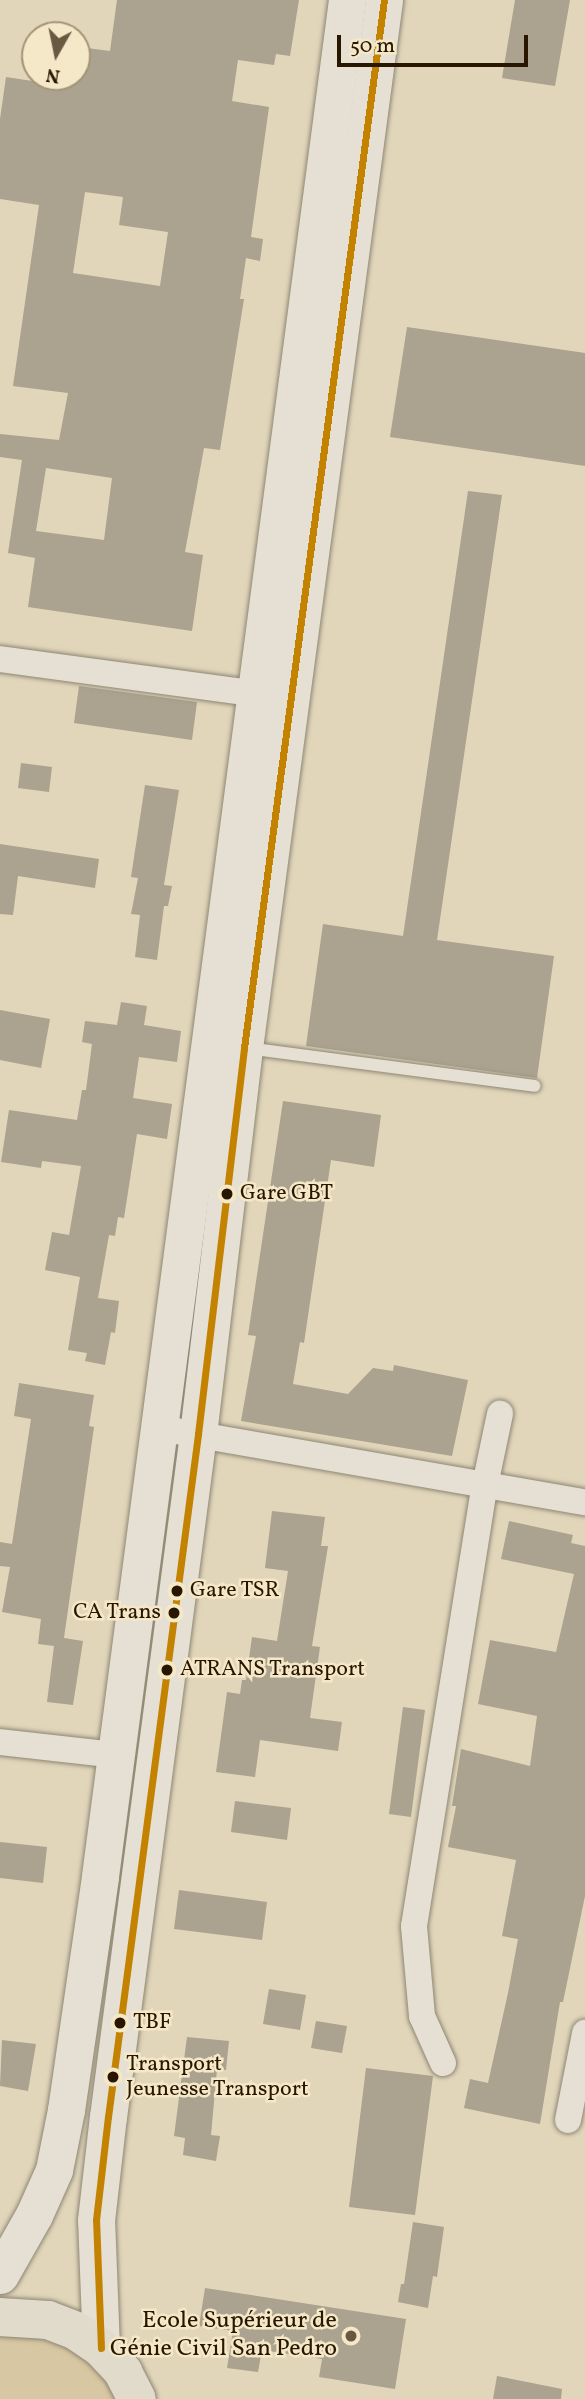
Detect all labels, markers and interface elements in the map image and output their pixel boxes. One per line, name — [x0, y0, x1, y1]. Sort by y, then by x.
north arrow — [21, 21, 91, 91]
scale bar — [340, 21, 531, 65]
text: 50 m — [350, 32, 395, 61]
text: N — [44, 61, 62, 89]
place label: Gare GBT — [240, 1181, 333, 1207]
marker: Gare GBT — [220, 1187, 234, 1201]
place label: Gare TSR — [190, 1578, 280, 1604]
marker: Gare TSR — [170, 1584, 184, 1598]
place label: CA Trans — [72, 1600, 161, 1626]
marker: CA Trans — [167, 1606, 181, 1620]
place label: ATRANS Transport — [180, 1657, 366, 1683]
marker: ATRANS Transport — [160, 1663, 174, 1677]
place label: TBF — [133, 2010, 171, 2036]
marker: TBF — [113, 2016, 127, 2030]
place label: Transport Jeunesse Transport — [126, 2051, 309, 2102]
marker: Transport Jeunesse Transport — [106, 2070, 120, 2084]
place label: Ecole Supérieur de Génie Civil San Pedro — [110, 2308, 337, 2364]
marker: Ecole Supérieur de Génie Civil San Pedro — [343, 2328, 359, 2344]

